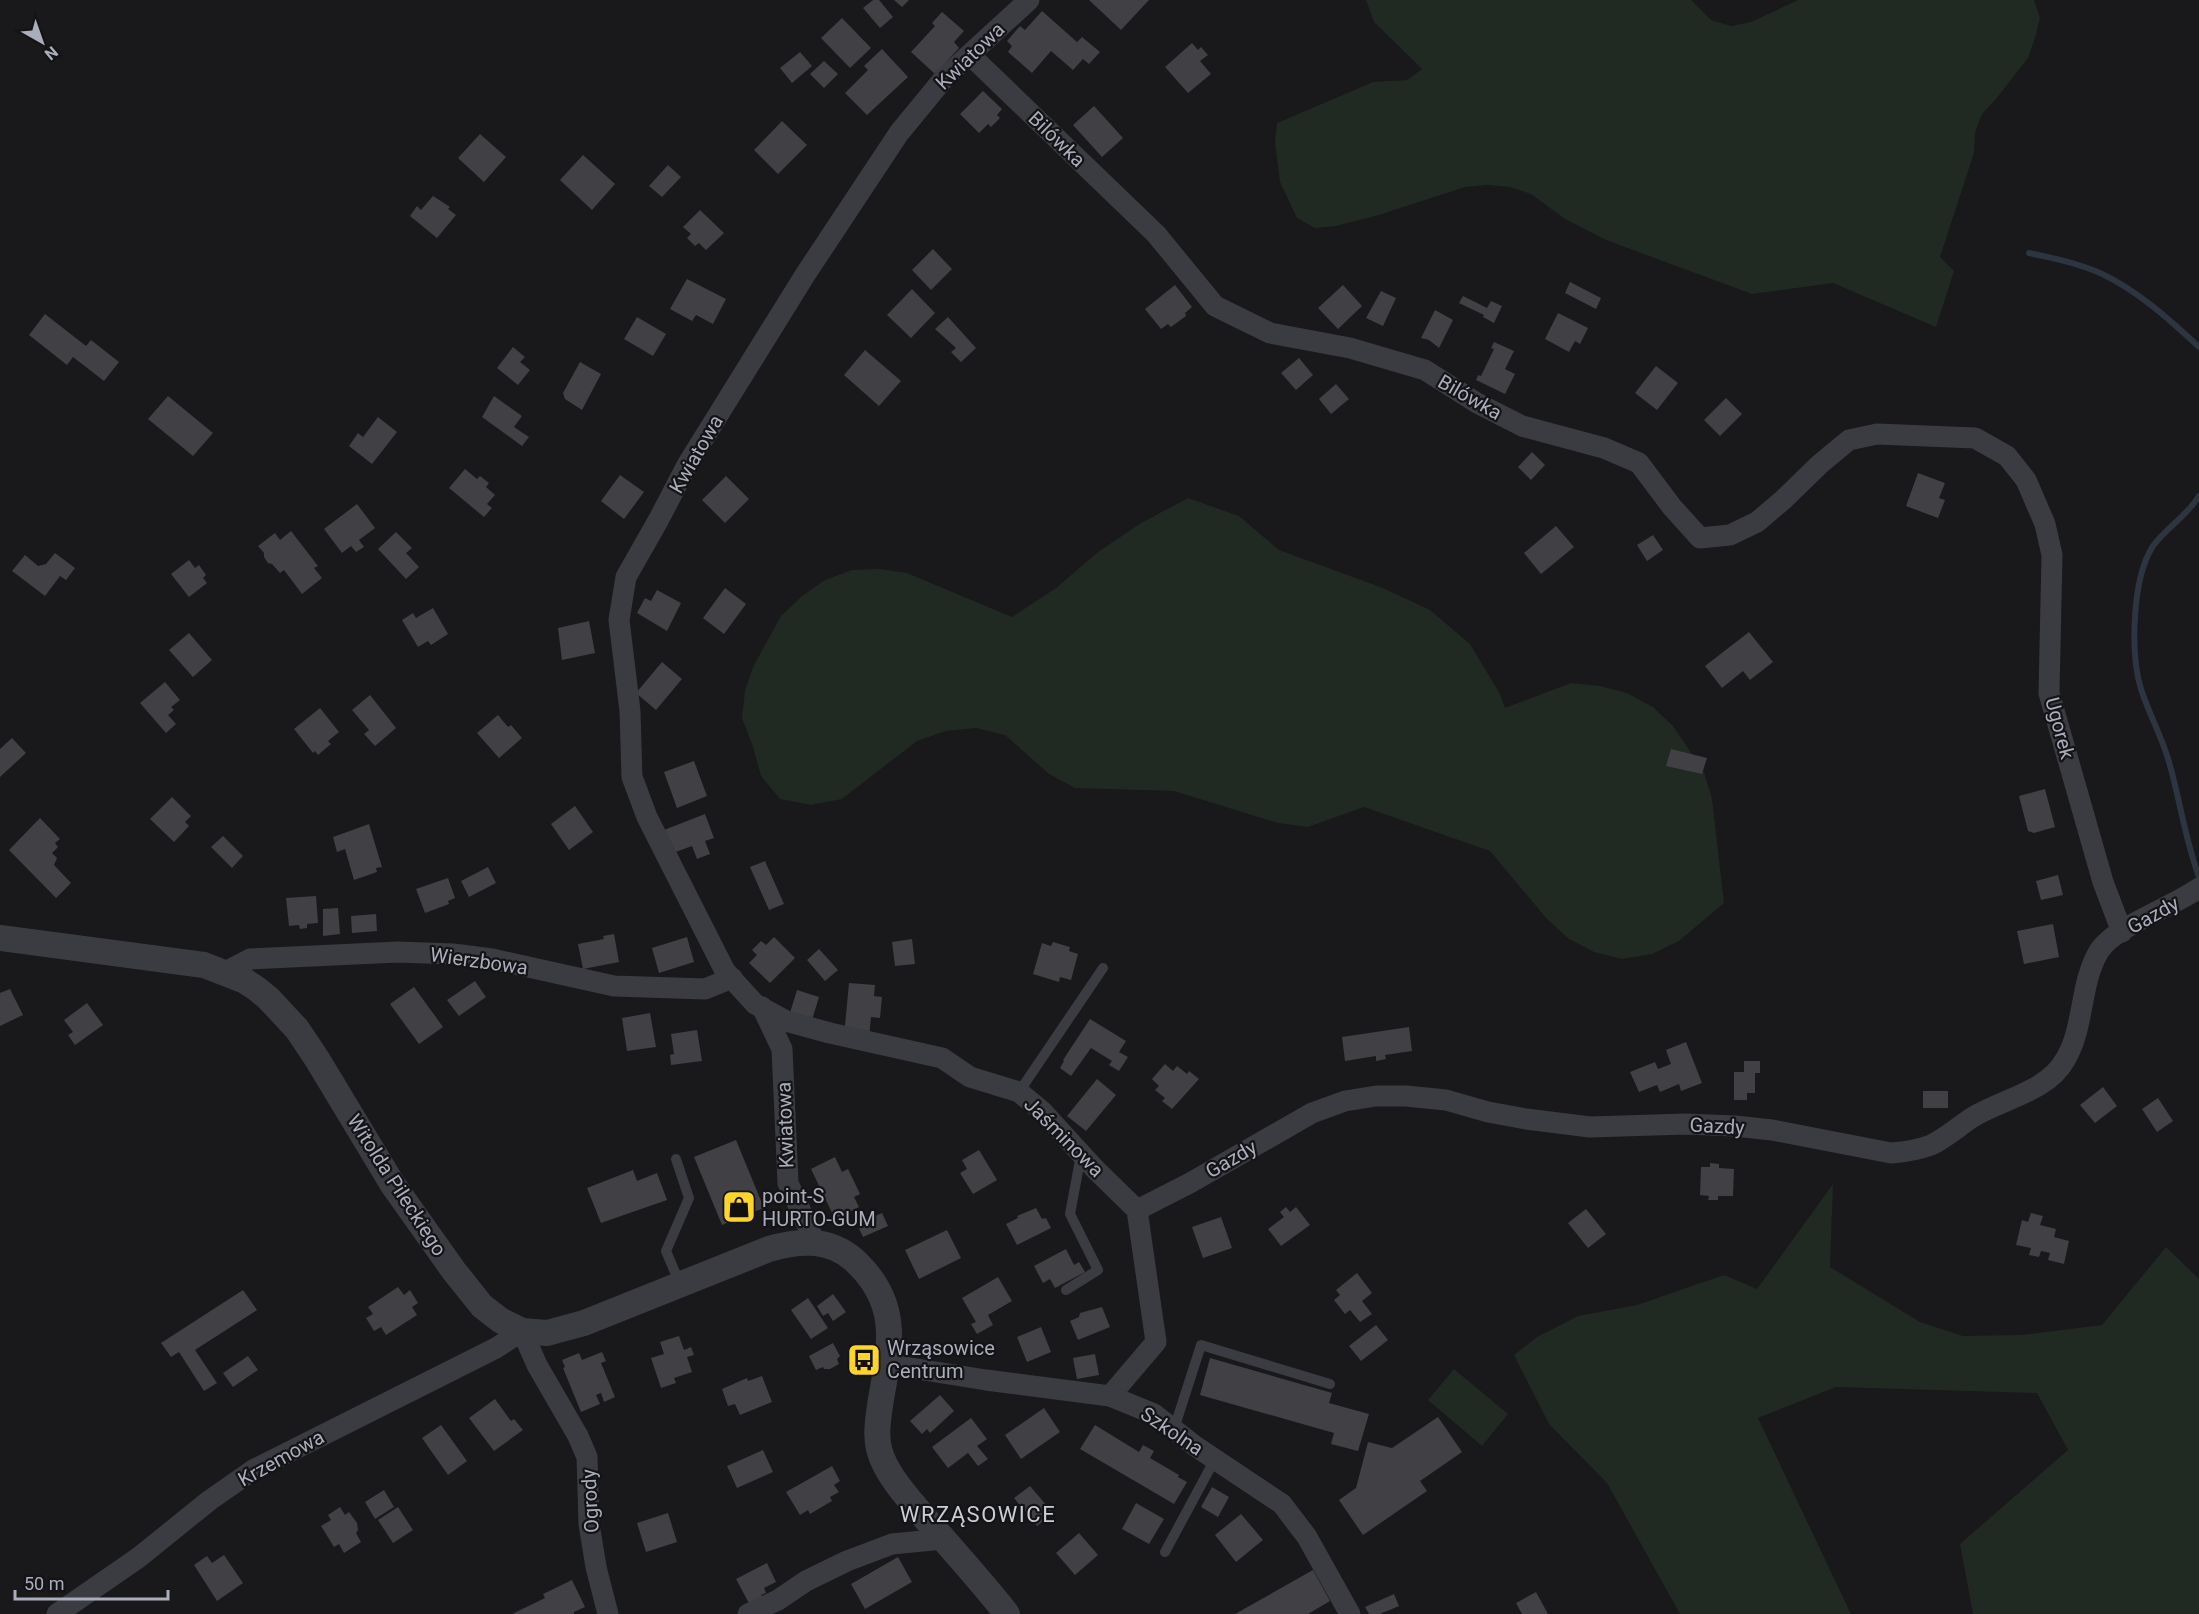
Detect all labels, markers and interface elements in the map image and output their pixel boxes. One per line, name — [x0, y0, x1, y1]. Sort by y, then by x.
north arrow — [12, 12, 72, 72]
street label: Kwiatowa — [931, 17, 1009, 95]
text: N — [41, 42, 62, 64]
street label: Bilówka — [1024, 106, 1090, 172]
street label: Bilówka — [1434, 369, 1506, 425]
street label: Kwiatowa — [664, 411, 728, 497]
street label: Ugorek — [2040, 694, 2080, 762]
street label: Gazdy — [2123, 891, 2183, 939]
street label: Wierzbowa — [429, 942, 529, 980]
street label: Kwiatowa — [772, 1081, 798, 1169]
street label: Jaśminowa — [1019, 1092, 1109, 1182]
street label: Witolda Pileckiego — [342, 1110, 452, 1260]
street label: Gazdy — [1689, 1113, 1746, 1139]
street label: Gazdy — [1201, 1135, 1261, 1183]
place label: point-S HURTO-GUM — [762, 1184, 876, 1231]
shop icon: point-S HURTO-GUM — [721, 1189, 757, 1225]
place label: Wrząsowice Centrum — [887, 1336, 995, 1383]
bus stop icon: Wrząsowice Centrum — [846, 1342, 882, 1378]
street label: Szkolna — [1136, 1401, 1208, 1461]
street label: Krzemowa — [234, 1425, 328, 1491]
street label: Ogrody — [576, 1468, 604, 1533]
district label: WRZĄSOWICE — [900, 1502, 1056, 1527]
scale bar — [15, 1563, 168, 1601]
text: 50 m — [24, 1573, 64, 1594]

